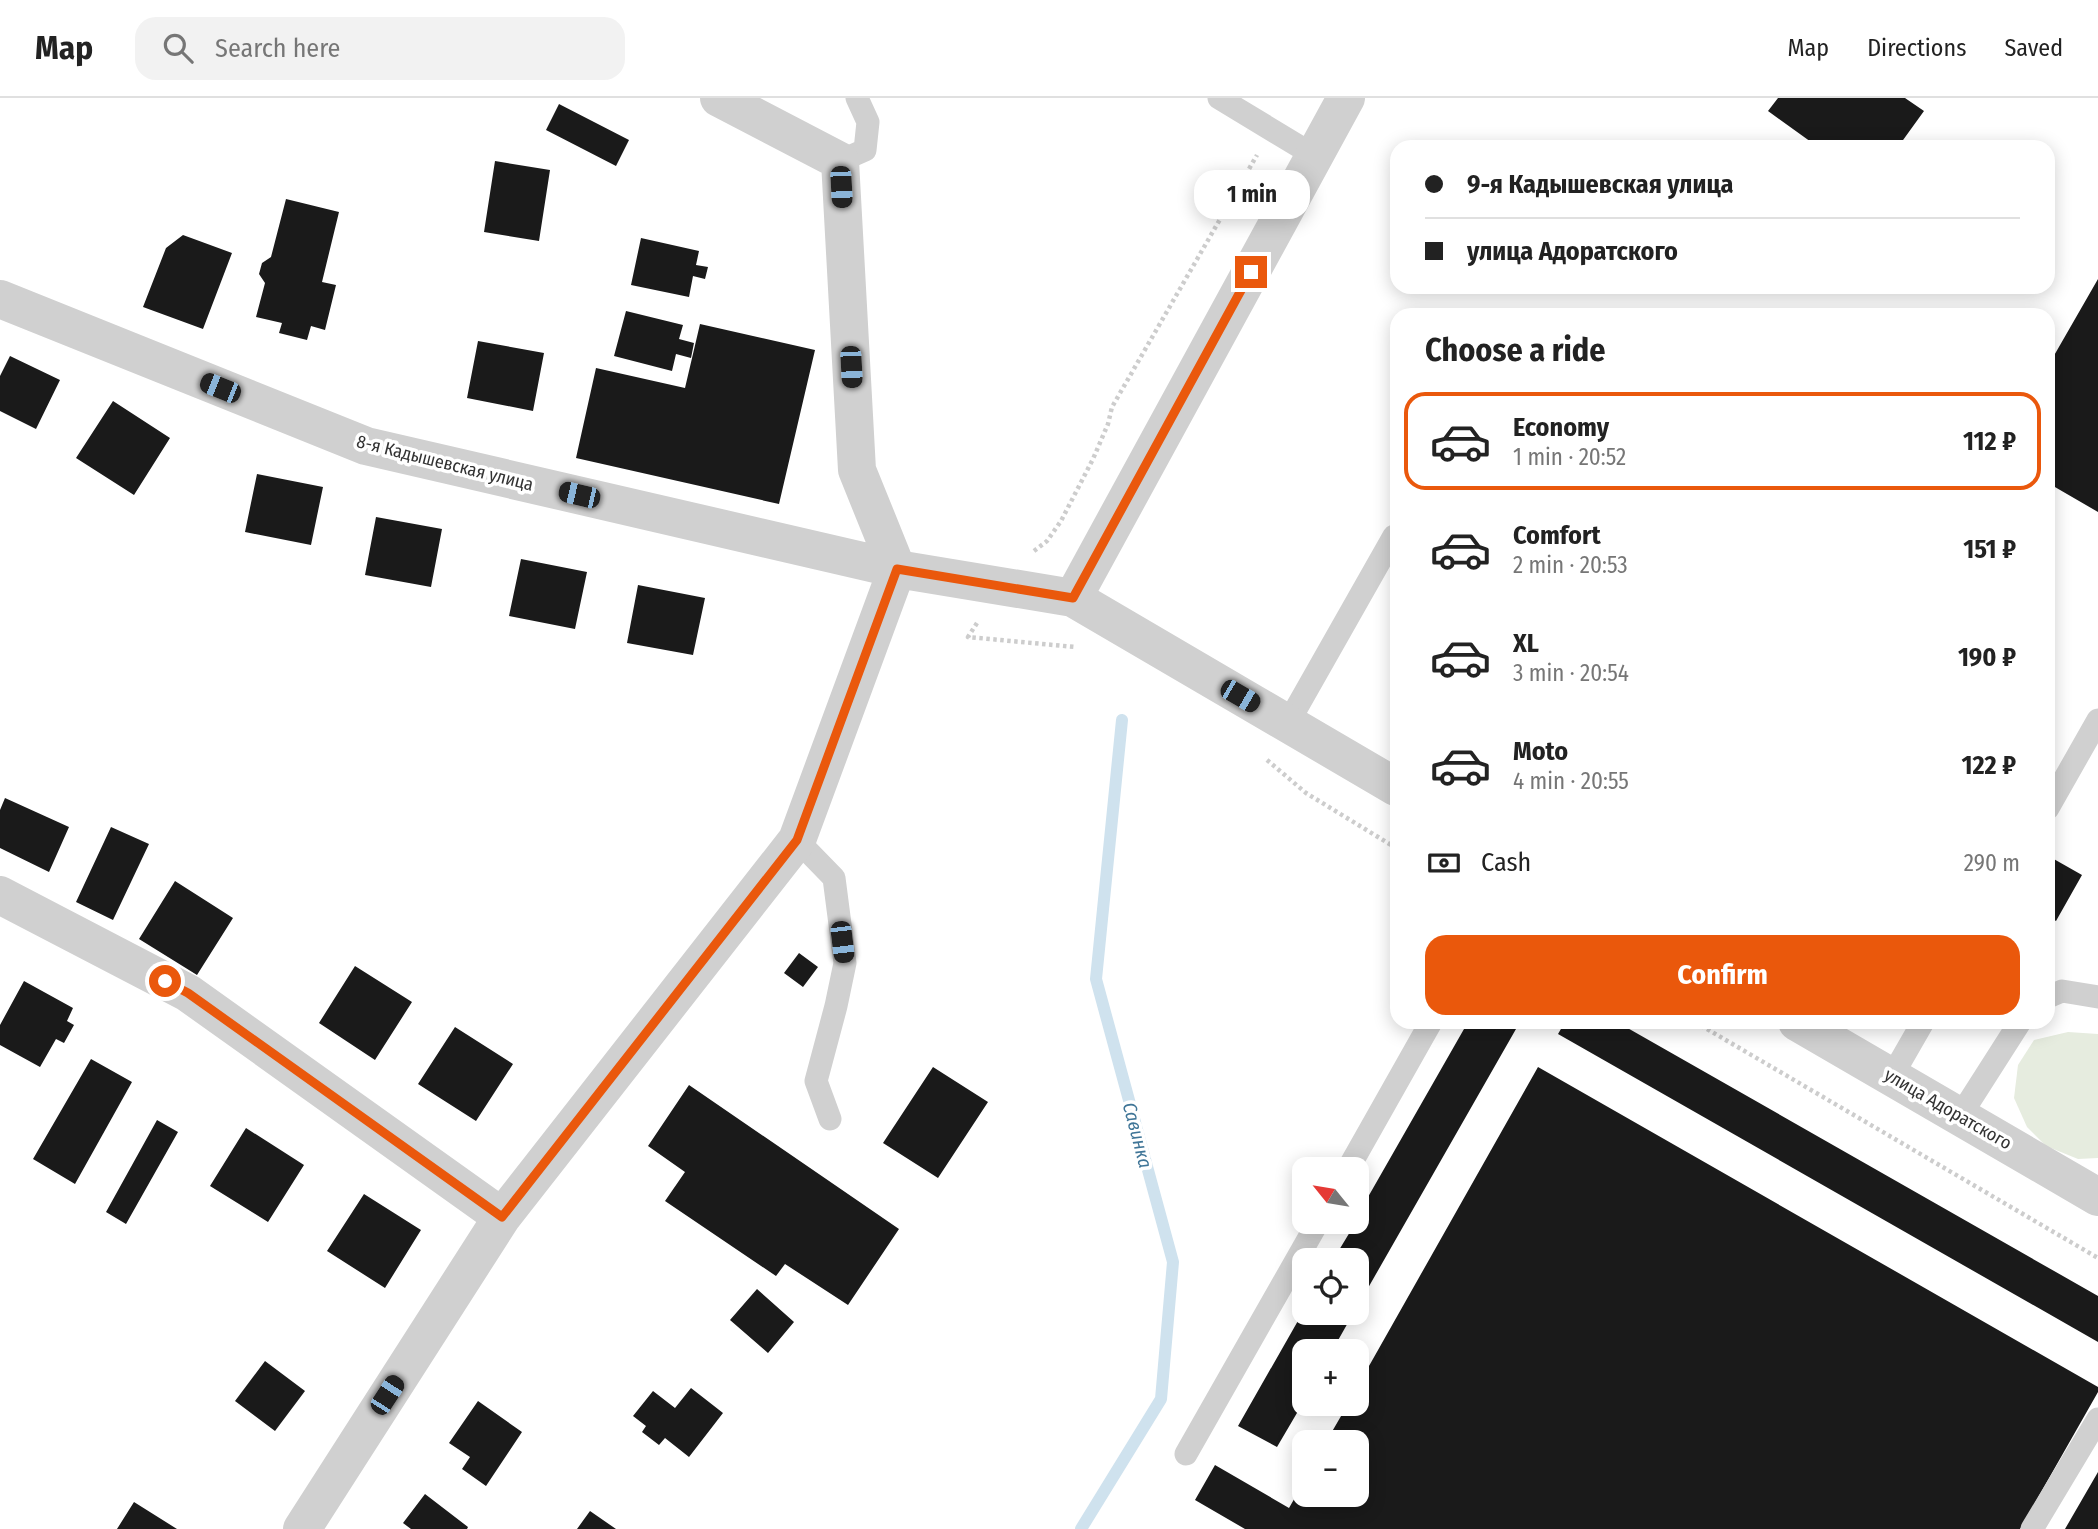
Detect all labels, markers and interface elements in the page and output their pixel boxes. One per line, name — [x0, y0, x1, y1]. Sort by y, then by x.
search box — [135, 17, 625, 80]
text: Map — [35, 28, 93, 68]
icon: search — [159, 29, 197, 67]
text: Search here — [215, 33, 340, 64]
text: Map — [1788, 34, 1829, 62]
text: Directions — [1867, 34, 1966, 62]
text: Saved — [2004, 34, 2063, 62]
car — [830, 165, 853, 209]
text: 9-я Кадышевская улица — [1467, 169, 1733, 200]
callout: 1 min — [1193, 170, 1309, 220]
text: 1 min — [1227, 180, 1277, 208]
text: улица Адоратского — [1467, 236, 1678, 267]
route end — [1235, 256, 1267, 288]
text: Choose a ride — [1425, 331, 1606, 369]
car — [840, 345, 863, 389]
car — [197, 370, 244, 406]
icon: car — [1429, 410, 1492, 473]
text: Economy — [1513, 412, 1609, 443]
text: 112 ₽ — [1963, 426, 2016, 457]
street label: 8-я Кадышевская улица — [354, 430, 536, 496]
text: 1 min · 20:52 — [1513, 443, 1626, 471]
car — [557, 480, 602, 510]
icon: car — [1429, 518, 1492, 581]
text: Comfort — [1513, 520, 1601, 551]
text: 151 ₽ — [1963, 534, 2016, 565]
text: 2 min · 20:53 — [1513, 551, 1628, 579]
icon: car — [1429, 626, 1492, 689]
text: XL — [1513, 628, 1539, 659]
text: 190 ₽ — [1958, 642, 2016, 673]
text: 3 min · 20:54 — [1513, 659, 1629, 687]
car — [1217, 676, 1264, 716]
icon: car — [1429, 734, 1492, 797]
text: Moto — [1513, 736, 1568, 767]
text: 122 ₽ — [1961, 750, 2016, 781]
text: 4 min · 20:55 — [1513, 767, 1629, 795]
icon: cash — [1425, 844, 1463, 882]
text: Cash — [1481, 847, 1531, 878]
text: 290 m — [1964, 849, 2020, 877]
car — [830, 920, 855, 964]
button: Confirm — [1425, 935, 2020, 1015]
route start — [149, 965, 181, 997]
street label: улица Адоратского — [1880, 1064, 2016, 1154]
water label: Савинка — [1118, 1100, 1157, 1171]
north arrow — [1292, 1157, 1368, 1234]
map controls — [1292, 1157, 1369, 1507]
button: locate — [1292, 1248, 1369, 1325]
button: + — [1292, 1339, 1369, 1416]
car — [367, 1372, 408, 1418]
button: − — [1292, 1430, 1369, 1507]

